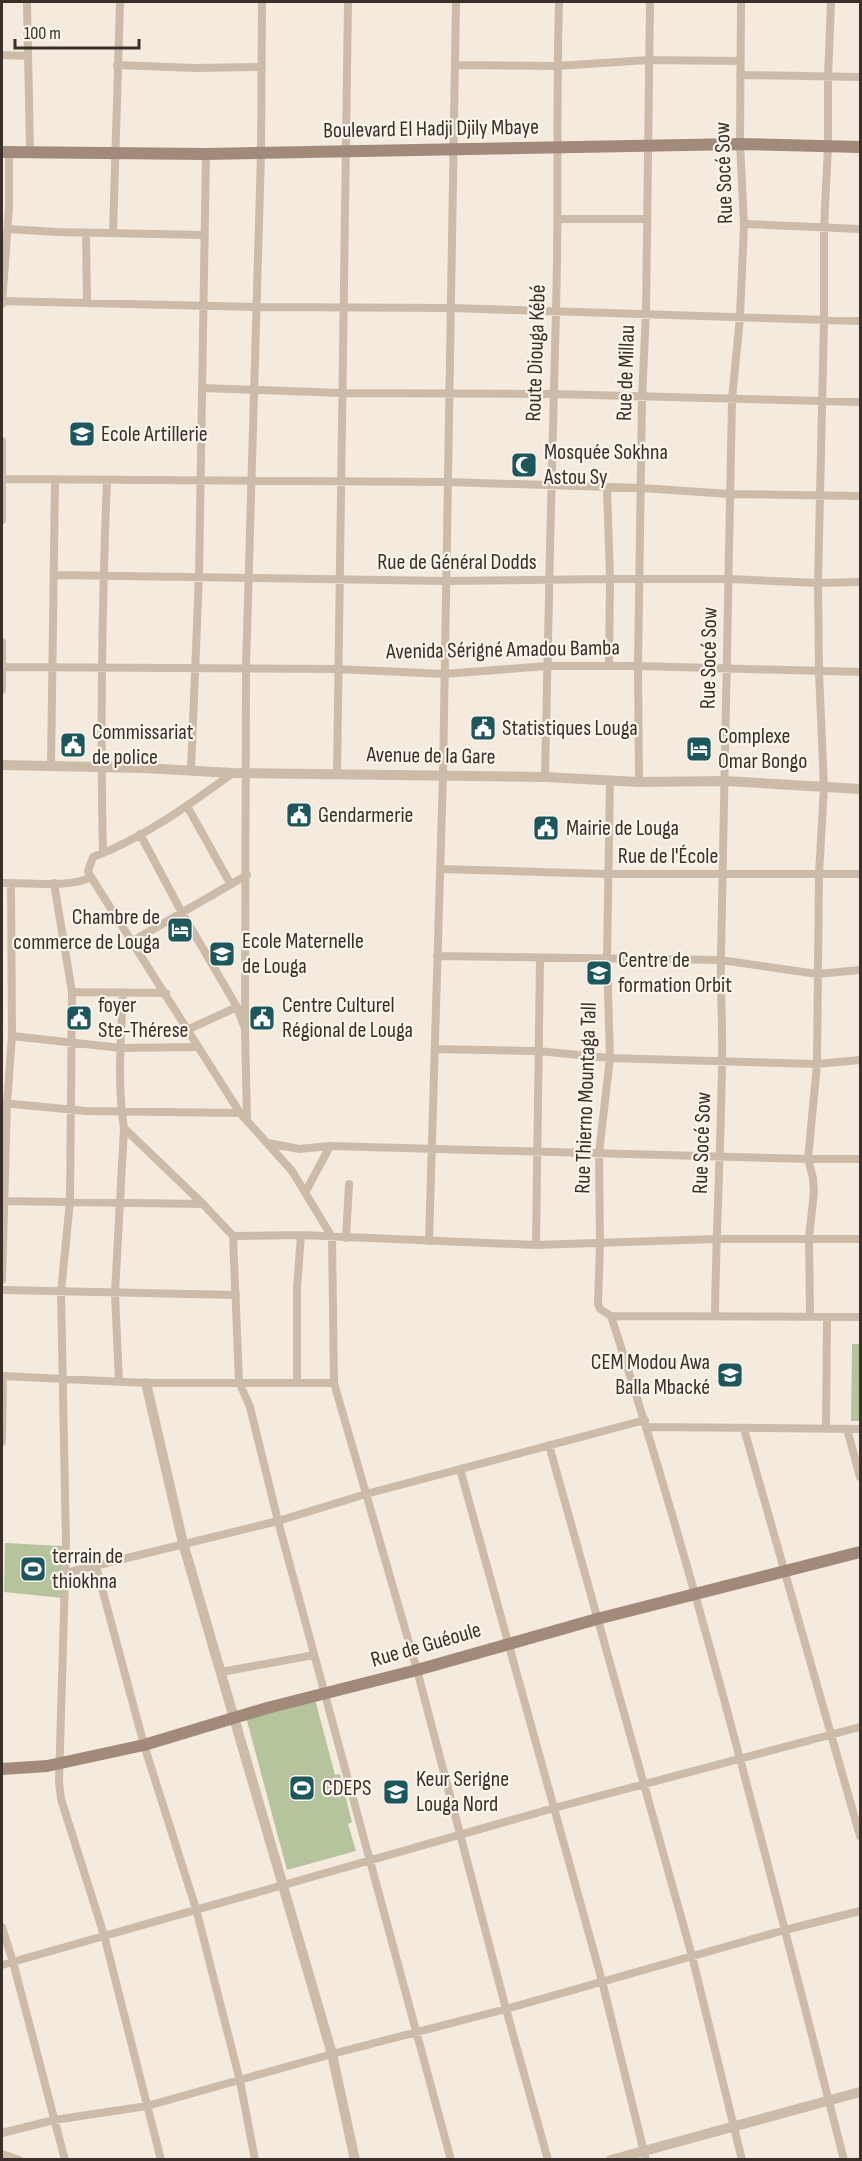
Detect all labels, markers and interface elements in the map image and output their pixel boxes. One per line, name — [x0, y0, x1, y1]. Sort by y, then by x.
scale bar — [15, 12, 140, 50]
text: 100 m — [24, 23, 61, 44]
street label: Boulevard El Hadji Djily Mbaye — [323, 114, 539, 144]
street label: Rue Socé Sow — [709, 122, 739, 224]
street label: Route Diouga Kébé — [520, 284, 552, 422]
street label: Rue de Millau — [611, 324, 641, 422]
school or university icon: Ecole Artillerie — [67, 419, 97, 449]
place label: Ecole Artillerie — [101, 421, 208, 448]
place label: Mosquée Sokhna Astou Sy — [543, 439, 668, 491]
mosque icon: Mosquée Sokhna Astou Sy — [509, 450, 539, 480]
street label: Rue de Général Dodds — [377, 549, 537, 576]
street label: Rue Socé Sow — [695, 607, 723, 709]
street label: Avenida Sérigné Amadou Bamba — [385, 634, 620, 666]
public building icon: Statistiques Louga — [468, 713, 498, 743]
place label: Statistiques Louga — [502, 715, 638, 742]
place label: Commissariat de police — [92, 719, 194, 771]
place label: Complexe Omar Bongo — [718, 723, 807, 775]
public building icon: Commissariat de police — [58, 730, 88, 760]
hotel icon: Complexe Omar Bongo — [684, 734, 714, 764]
street label: Avenue de la Gare — [365, 741, 496, 771]
public building icon: Gendarmerie — [284, 800, 314, 830]
place label: Gendarmerie — [318, 802, 413, 829]
public building icon: Mairie de Louga — [531, 813, 561, 843]
place label: Mairie de Louga — [566, 815, 679, 842]
street label: Rue de l'École — [618, 843, 718, 870]
place label: Chambre de commerce de Louga — [13, 904, 160, 956]
hotel icon: Chambre de commerce de Louga — [165, 915, 195, 945]
place label: Ecole Maternelle de Louga — [242, 928, 364, 980]
school or university icon: Ecole Maternelle de Louga — [207, 939, 237, 969]
place label: Centre de formation Orbit — [618, 947, 732, 999]
school or university icon: Centre de formation Orbit — [584, 958, 614, 988]
place label: foyer Ste-Thérese — [98, 992, 188, 1044]
place label: Centre Culturel Régional de Louga — [282, 992, 413, 1044]
street label: Rue Thierno Mountaga Tall — [569, 1002, 603, 1194]
public building icon: foyer Ste-Thérese — [64, 1003, 94, 1033]
public building icon: Centre Culturel Régional de Louga — [247, 1003, 277, 1033]
street label: Rue Socé Sow — [687, 1092, 717, 1194]
place label: CEM Modou Awa Balla Mbacké — [591, 1349, 710, 1401]
school or university icon: CEM Modou Awa Balla Mbacké — [715, 1360, 745, 1390]
place label: terrain de thiokhna — [52, 1543, 123, 1595]
sports icon: terrain de thiokhna — [18, 1554, 48, 1584]
street label: Rue de Guéoule — [368, 1616, 484, 1674]
place label: Keur Serigne Louga Nord — [416, 1766, 509, 1818]
sports icon: CDEPS — [287, 1773, 317, 1803]
place label: CDEPS — [322, 1775, 371, 1802]
school or university icon: Keur Serigne Louga Nord — [381, 1777, 411, 1807]

